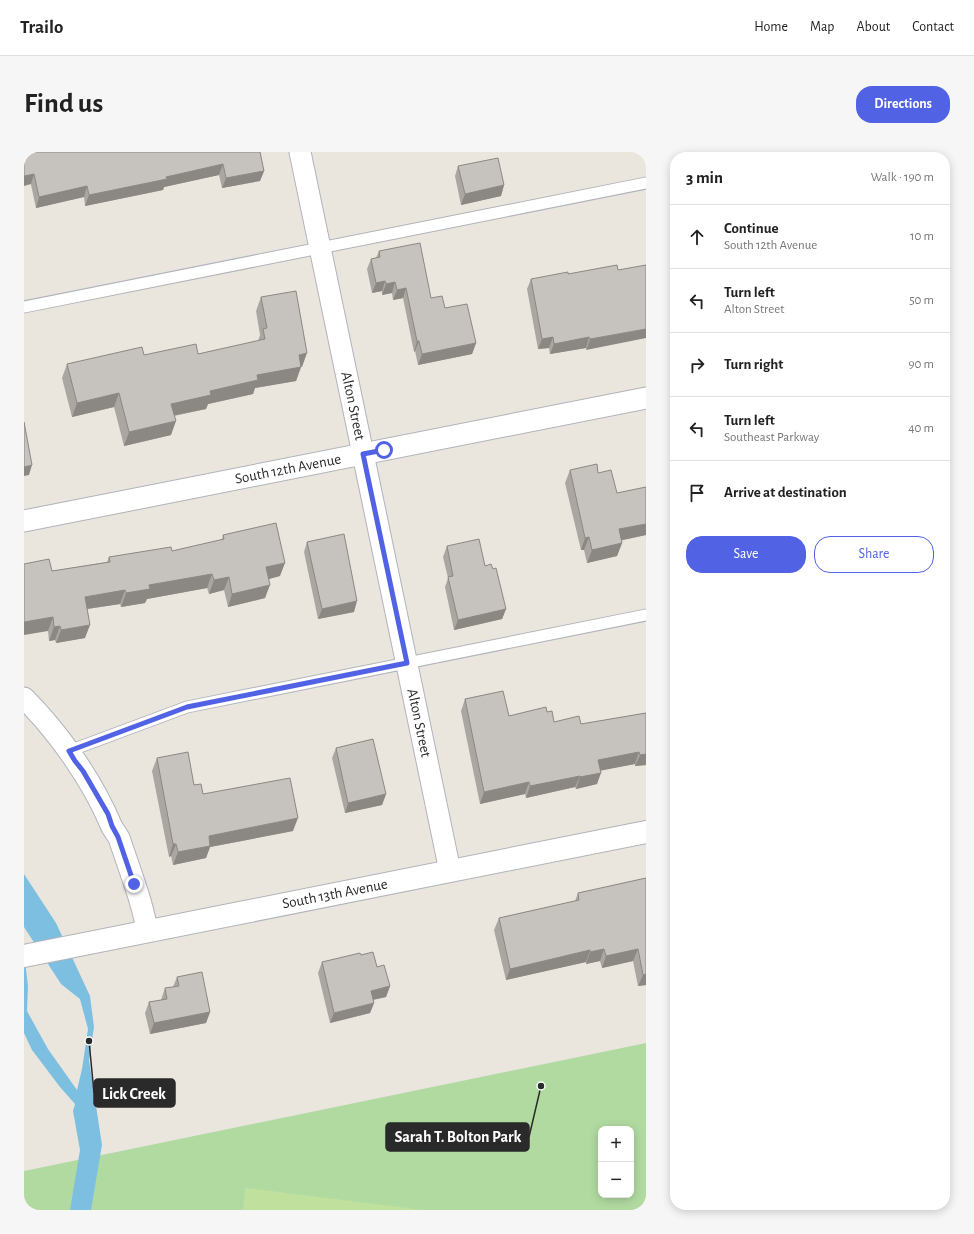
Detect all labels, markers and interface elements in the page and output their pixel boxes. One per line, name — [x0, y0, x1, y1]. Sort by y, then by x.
text: Trailo — [20, 18, 63, 37]
text: Home — [754, 20, 788, 34]
text: Map — [810, 20, 834, 34]
text: About — [856, 20, 890, 34]
text: Contact — [912, 20, 954, 34]
button: Directions — [856, 86, 950, 123]
text: Find us — [24, 90, 103, 118]
text: 3 min — [686, 169, 723, 186]
text: Walk · 190 m — [871, 171, 934, 184]
text: Continue — [724, 221, 779, 236]
icon: ahead — [686, 226, 708, 248]
text: 10 m — [910, 230, 934, 243]
text: South 12th Avenue — [724, 239, 817, 252]
text: Turn left — [724, 285, 775, 300]
icon: left — [686, 290, 708, 312]
text: 50 m — [909, 294, 934, 307]
text: Alton Street — [724, 303, 784, 316]
icon: right — [686, 354, 708, 376]
text: Turn right — [724, 357, 783, 372]
text: 90 m — [908, 358, 934, 371]
street label: Alton Street — [338, 370, 368, 442]
text: Turn left — [724, 413, 775, 428]
icon: left — [686, 418, 708, 440]
text: 40 m — [908, 422, 934, 435]
text: Southeast Parkway — [724, 431, 819, 444]
route start — [375, 441, 393, 459]
street label: South 12th Avenue — [234, 451, 342, 487]
icon: arrive — [686, 482, 708, 504]
text: Arrive at destination — [724, 485, 847, 500]
button: Save — [686, 536, 806, 573]
button: Share — [814, 536, 934, 573]
street label: Alton Street — [404, 687, 434, 759]
route end — [125, 875, 143, 893]
street label: South 13th Avenue — [281, 876, 389, 912]
callout: Lick Creek — [94, 1079, 175, 1107]
text: Lick Creek — [102, 1086, 166, 1102]
callout: Sarah T. Bolton Park — [386, 1123, 529, 1151]
map controls — [598, 1126, 634, 1198]
button: + — [598, 1126, 634, 1162]
text: Sarah T. Bolton Park — [395, 1129, 522, 1145]
button: − — [598, 1162, 634, 1198]

